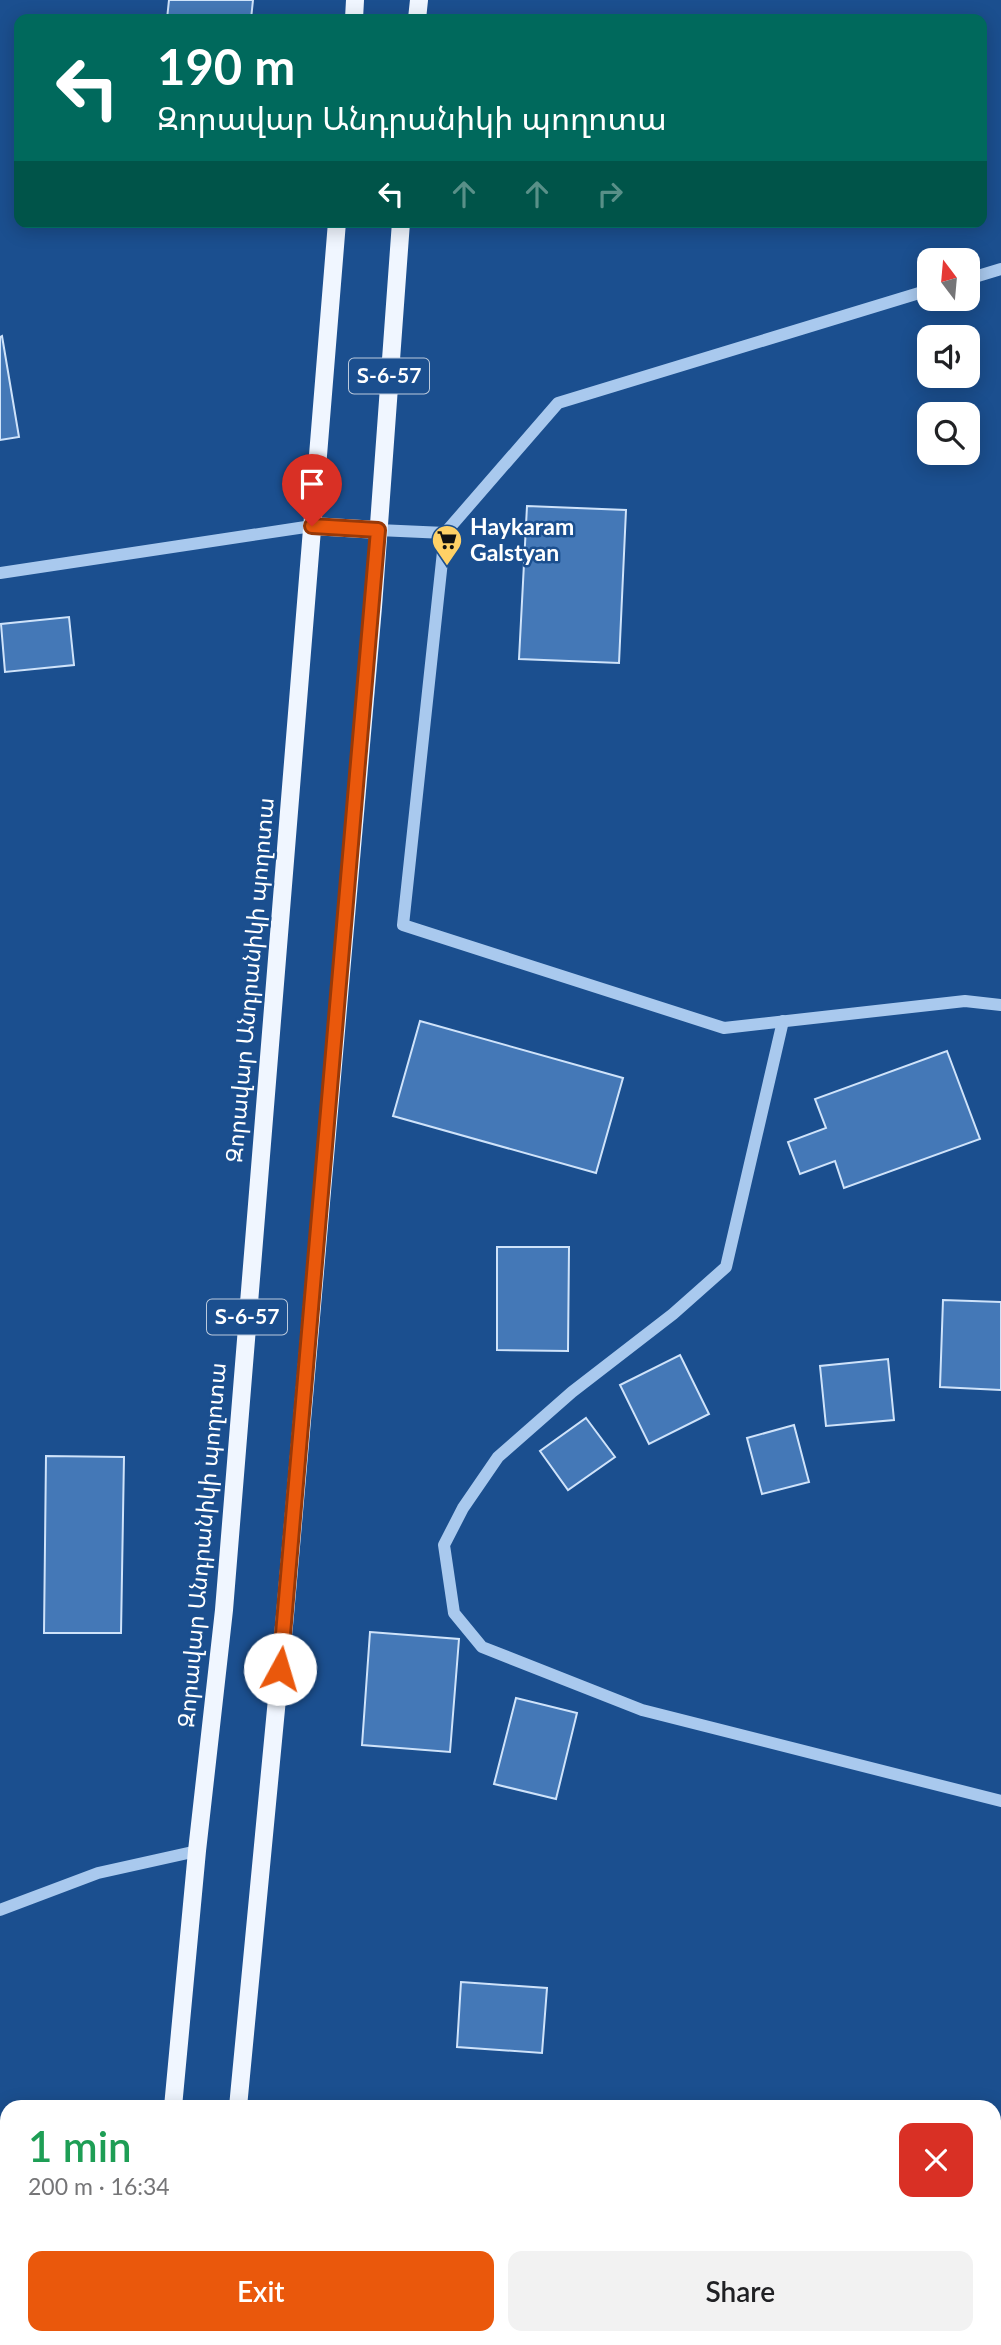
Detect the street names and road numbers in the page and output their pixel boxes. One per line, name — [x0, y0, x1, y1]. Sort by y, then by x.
road number: Տ-6-57 — [349, 358, 429, 394]
street label: Զորավար Անդրանիկի պողոտա — [219, 796, 280, 1164]
road number: Տ-6-57 — [207, 1300, 287, 1334]
street label: Զորավար Անդրանիկի պողոտա — [171, 1361, 232, 1729]

